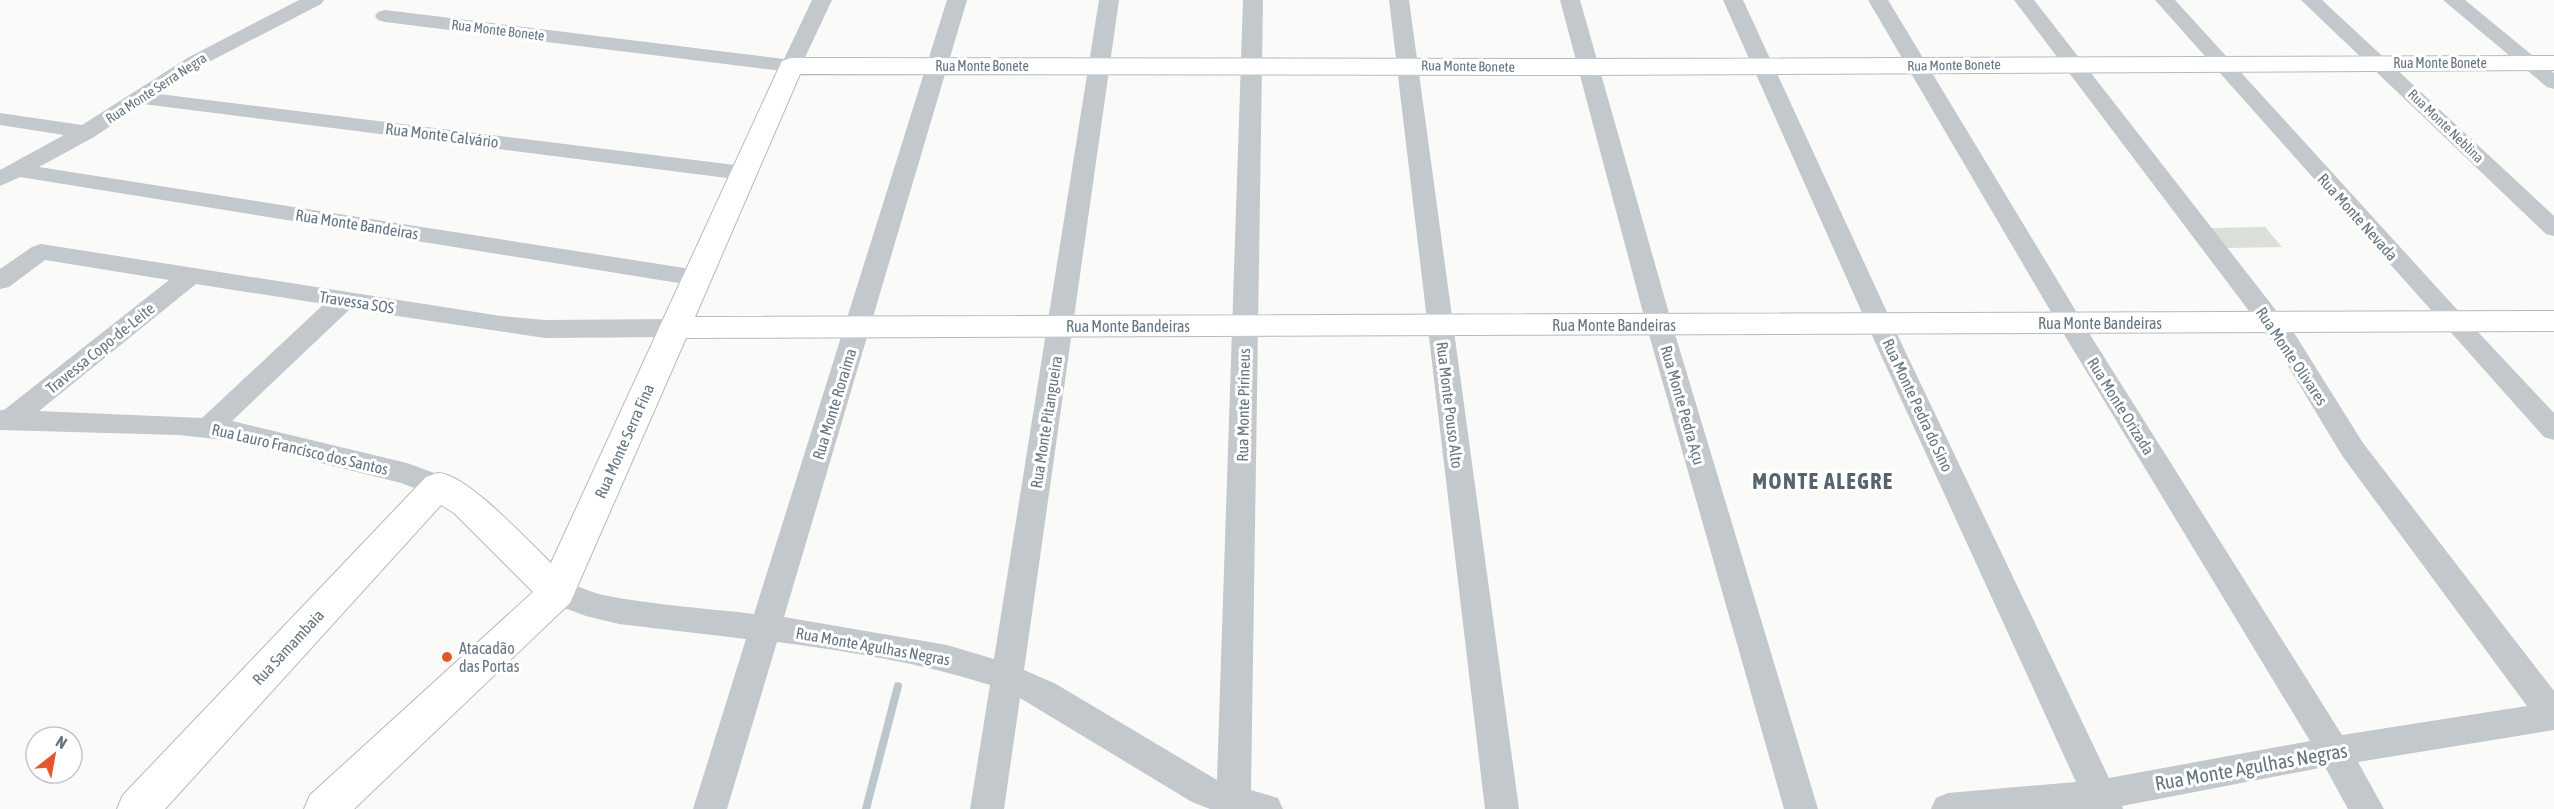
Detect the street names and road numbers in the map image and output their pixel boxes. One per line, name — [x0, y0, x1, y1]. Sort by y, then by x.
street label: Rua Monte Bonete — [451, 16, 545, 44]
street label: Rua Monte Serra Negra — [103, 49, 209, 127]
street label: Rua Monte Bonete — [2393, 55, 2487, 71]
street label: Rua Monte Bonete — [1907, 56, 2001, 74]
street label: Rua Monte Bonete — [1421, 57, 1515, 75]
street label: Rua Monte Bonete — [935, 58, 1029, 74]
street label: Rua Monte Neblina — [2405, 86, 2487, 166]
street label: Rua Monte Calvário — [384, 119, 500, 151]
street label: Rua Monte Nevada — [2314, 170, 2402, 264]
street label: Rua Monte Bandeiras — [294, 205, 420, 243]
street label: Travessa SOS — [318, 287, 396, 317]
street label: Travessa Copo-de-Leite — [42, 299, 158, 398]
street label: Rua Monte Olivares — [2253, 304, 2332, 409]
street label: Rua Monte Bandeiras — [2038, 314, 2162, 332]
street label: Rua Monte Bandeiras — [1552, 316, 1676, 334]
street label: Rua Monte Bandeiras — [1066, 317, 1190, 335]
street label: Rua Monte Pedra do Sino — [1879, 336, 1957, 474]
street label: Rua Monte Pouso Alto — [1433, 341, 1467, 469]
street label: Rua Monte Pedra Açu — [1656, 343, 1709, 467]
street label: Rua Monte Roraima — [809, 346, 859, 462]
street label: Rua Monte Pirineus — [1233, 348, 1253, 462]
street label: Rua Monte Orizada — [2084, 354, 2158, 458]
street label: Rua Monte Pitangueira — [1027, 355, 1066, 490]
street label: Rua Monte Serra Fina — [591, 381, 657, 501]
street label: Rua Lauro Francisco dos Santos — [210, 420, 390, 478]
street label: Rua Samambaia — [249, 606, 327, 688]
street label: Rua Monte Agulhas Negras — [794, 624, 952, 669]
street label: Rua Monte Agulhas Negras — [2153, 738, 2349, 795]

